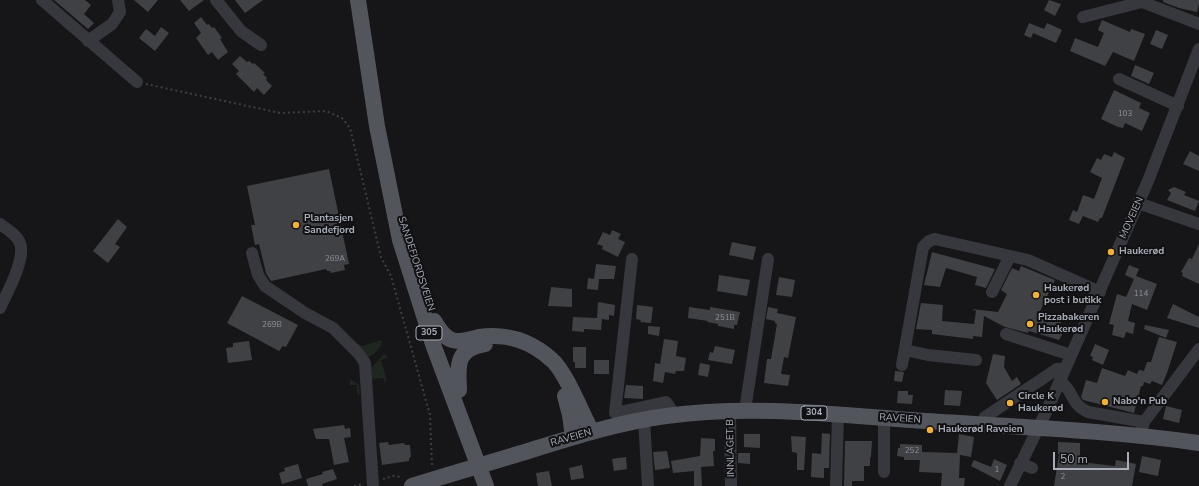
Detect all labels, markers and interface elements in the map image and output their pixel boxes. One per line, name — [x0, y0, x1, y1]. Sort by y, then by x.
house number: 103 — [1118, 109, 1132, 119]
street label: MOVEIEN — [1117, 195, 1147, 241]
place label: Plantasjen Sandefjord — [304, 213, 355, 236]
street label: SANDEFJORDSVEIEN — [395, 215, 437, 313]
marker: Plantasjen Sandefjord — [291, 220, 301, 230]
place label: Haukerød — [1119, 246, 1164, 258]
marker: Haukerød — [1106, 247, 1116, 257]
house number: 269A — [325, 254, 345, 264]
place label: Haukerød post i butikk — [1044, 283, 1101, 306]
house number: 114 — [1134, 289, 1148, 299]
marker: Haukerød post i butikk — [1031, 290, 1041, 300]
place label: Pizzabakeren Haukerød — [1038, 312, 1099, 336]
house number: 251B — [715, 313, 735, 323]
marker: Pizzabakeren Haukerød — [1025, 319, 1035, 329]
house number: 269B — [262, 320, 282, 330]
road number: 305 — [416, 326, 442, 340]
place label: Circle K Haukerød — [1018, 391, 1063, 414]
place label: Nabo'n Pub — [1113, 396, 1167, 408]
marker: Nabo'n Pub — [1100, 397, 1110, 407]
marker: Circle K Haukerød — [1005, 398, 1015, 408]
road number: 304 — [801, 406, 827, 420]
street label: RAVEIEN — [879, 412, 921, 426]
street label: INNLAGET B — [724, 419, 738, 477]
place label: Haukerød Raveien — [938, 424, 1023, 436]
marker: Haukerød Raveien — [925, 425, 935, 435]
street label: RAVEIEN — [549, 426, 593, 450]
scale bar — [1055, 444, 1131, 470]
house number: 252 — [905, 446, 919, 456]
text: 50 m — [1060, 451, 1088, 467]
house number: 1 — [995, 465, 999, 475]
house number: 2 — [1061, 472, 1065, 482]

